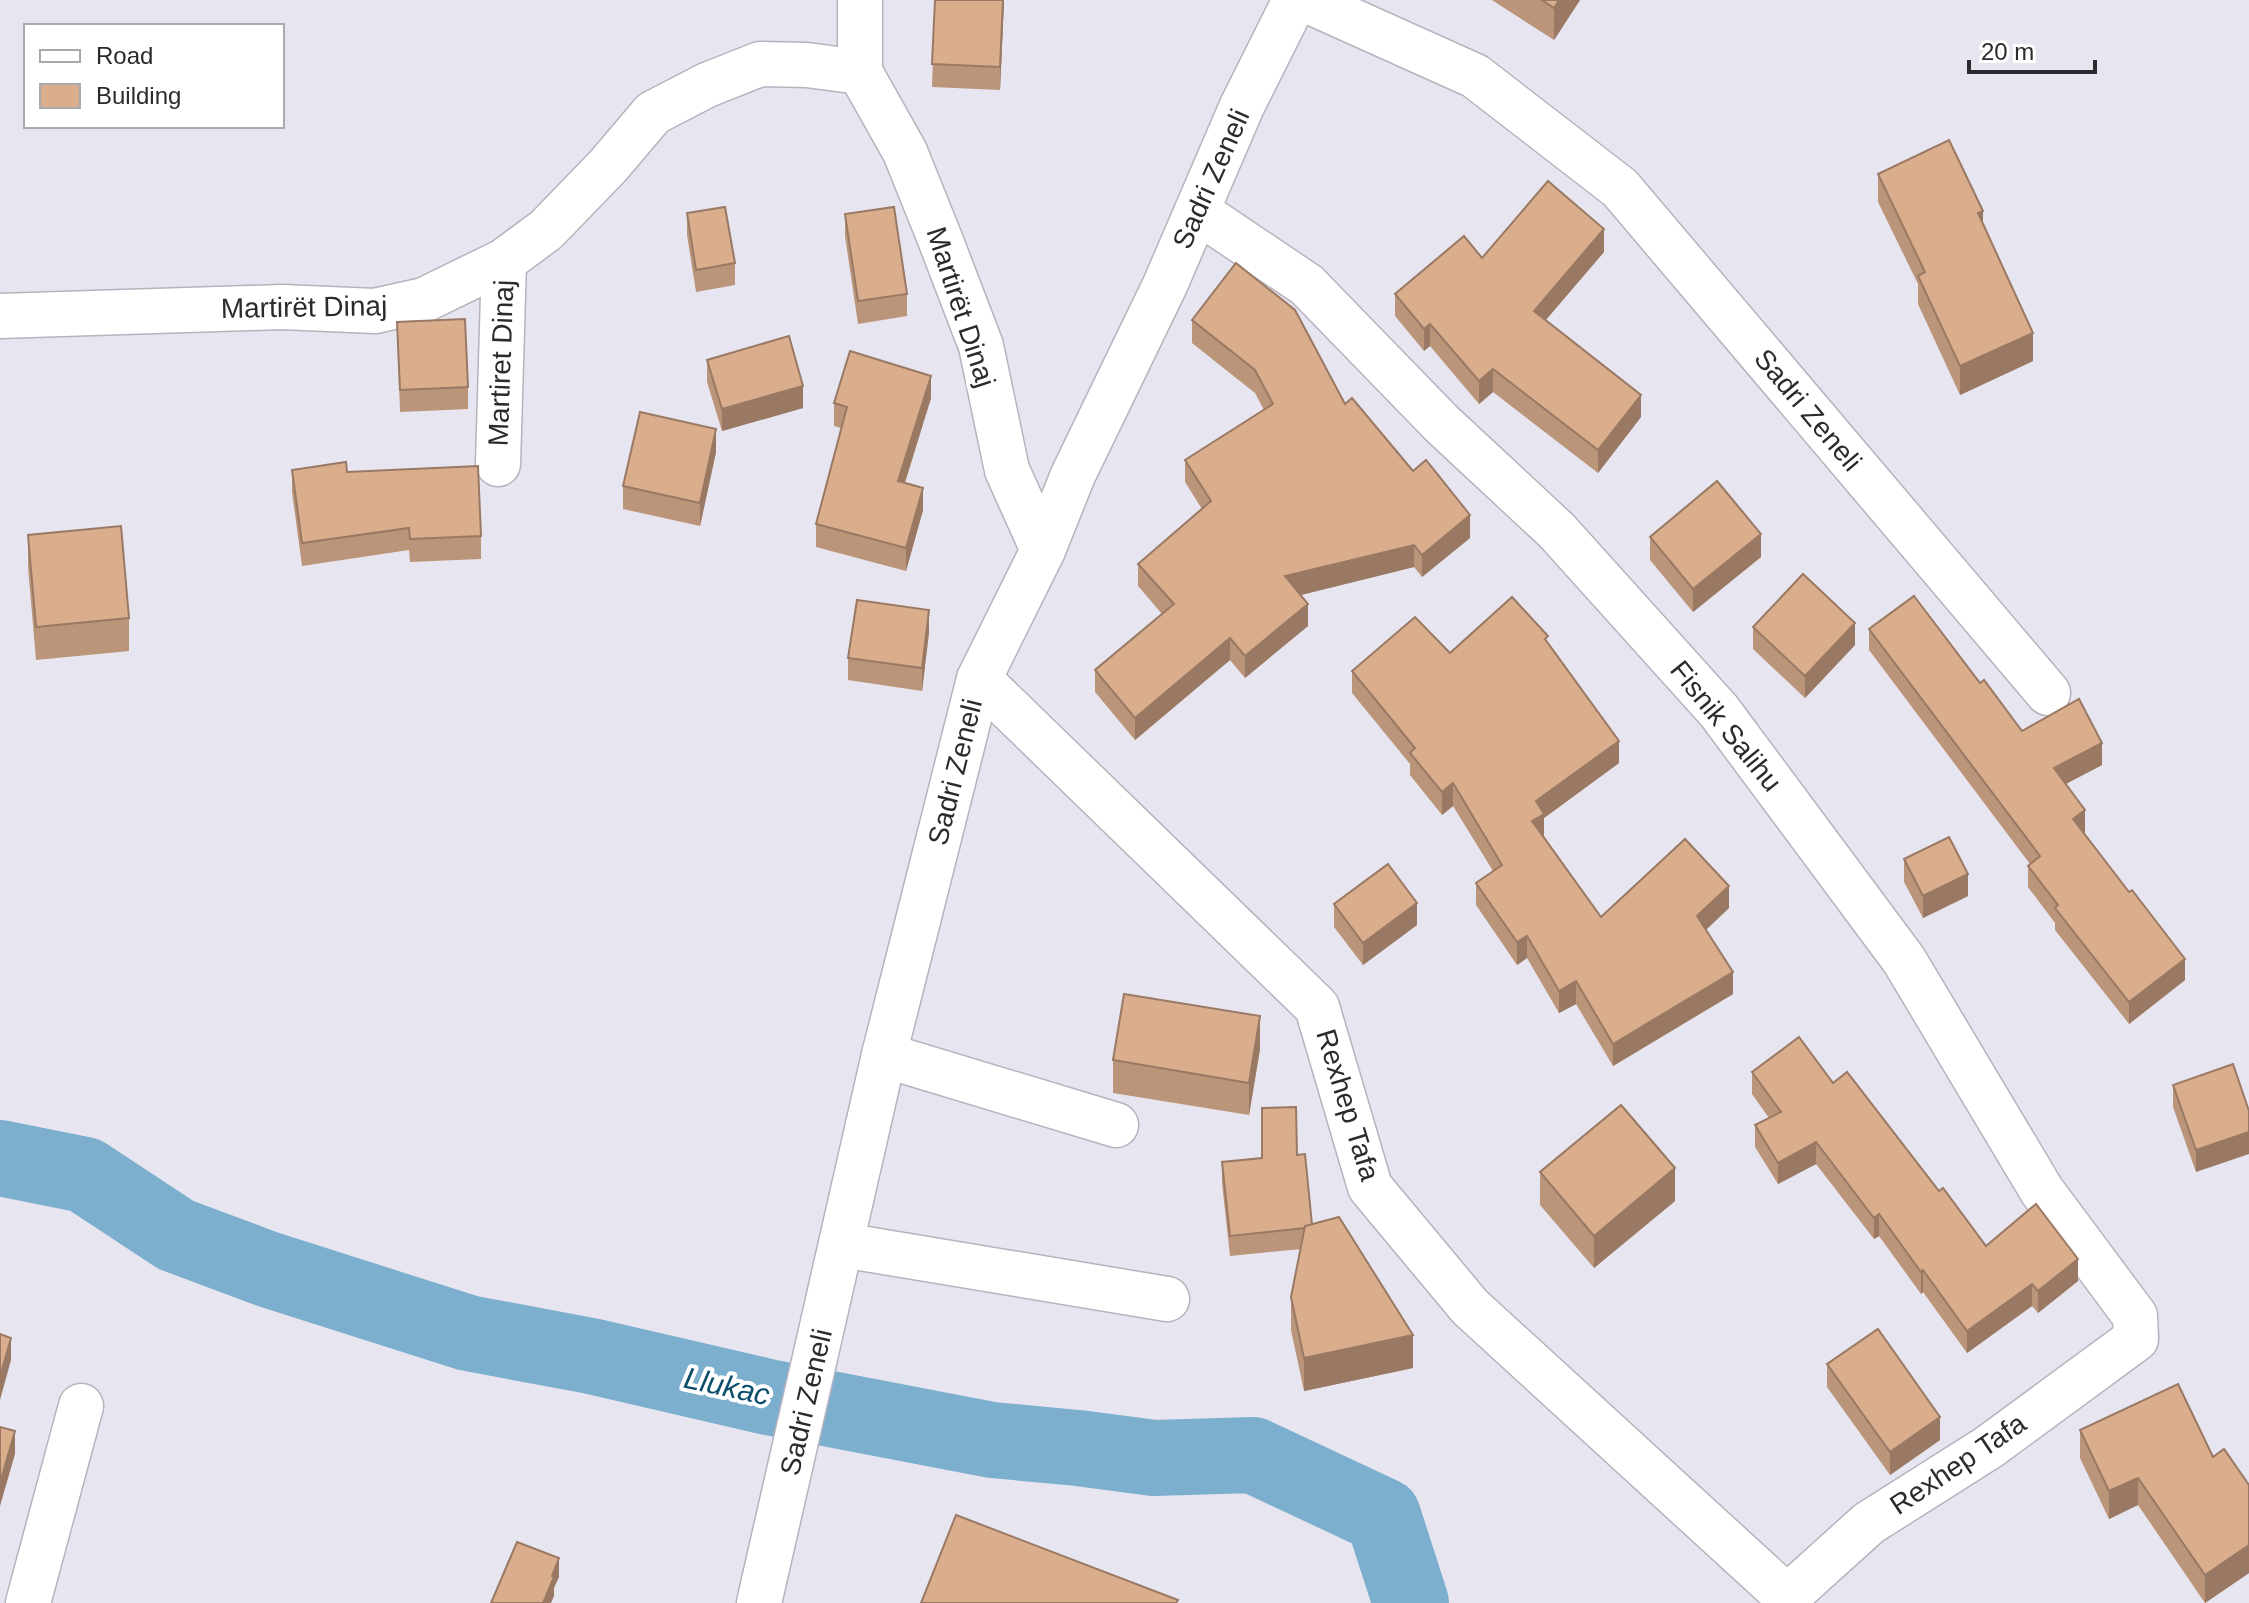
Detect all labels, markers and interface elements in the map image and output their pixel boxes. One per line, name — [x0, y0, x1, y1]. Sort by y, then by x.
legend — [24, 24, 284, 128]
scale bar — [1969, 24, 2095, 74]
text: 20 m — [1981, 38, 2034, 65]
text: Road — [96, 42, 153, 69]
text: Building — [96, 82, 181, 109]
street label: Sadri Zeneli — [1166, 104, 1256, 254]
street label: Martirët Dinaj — [921, 223, 1001, 391]
street label: Martiret Dinaj — [483, 279, 519, 447]
street label: Martirët Dinaj — [220, 290, 388, 324]
street label: Sadri Zeneli — [1748, 343, 1868, 477]
street label: Fisnik Salihu — [1664, 655, 1788, 797]
street label: Sadri Zeneli — [922, 696, 988, 848]
street label: Rexhep Tafa — [1310, 1026, 1386, 1185]
street label: Sadri Zeneli — [774, 1326, 838, 1478]
water label: Llukac — [681, 1361, 773, 1411]
street label: Rexhep Tafa — [1884, 1407, 2032, 1521]

